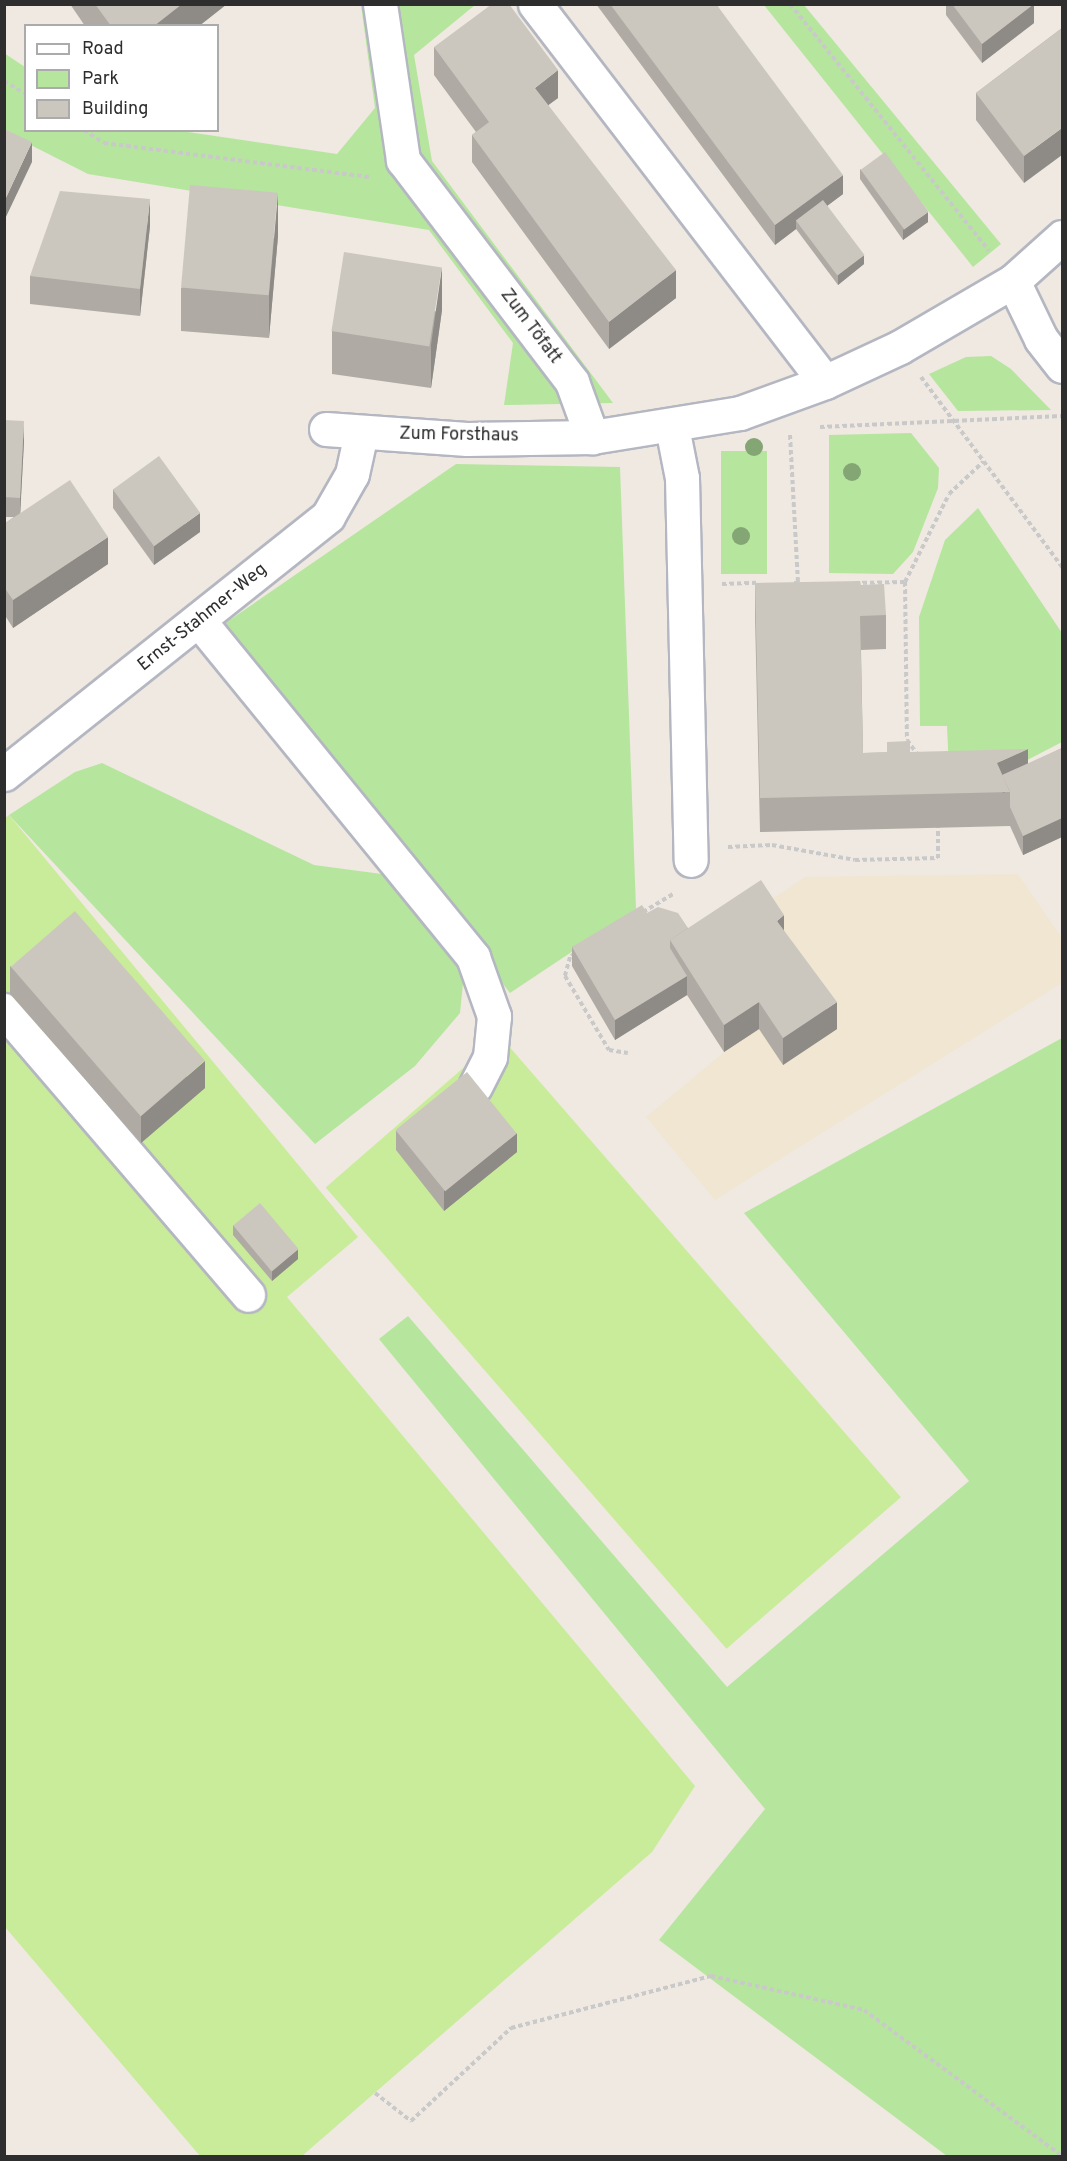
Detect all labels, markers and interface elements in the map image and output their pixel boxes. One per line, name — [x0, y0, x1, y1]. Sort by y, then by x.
legend — [24, 24, 219, 132]
text: Road — [82, 38, 124, 61]
text: Park — [82, 68, 119, 91]
text: Building — [82, 98, 148, 121]
street label: Zum Töfatt — [495, 285, 565, 369]
street label: Zum Forsthaus — [399, 424, 519, 448]
street label: Ernst-Stahmer-Weg — [134, 559, 272, 677]

